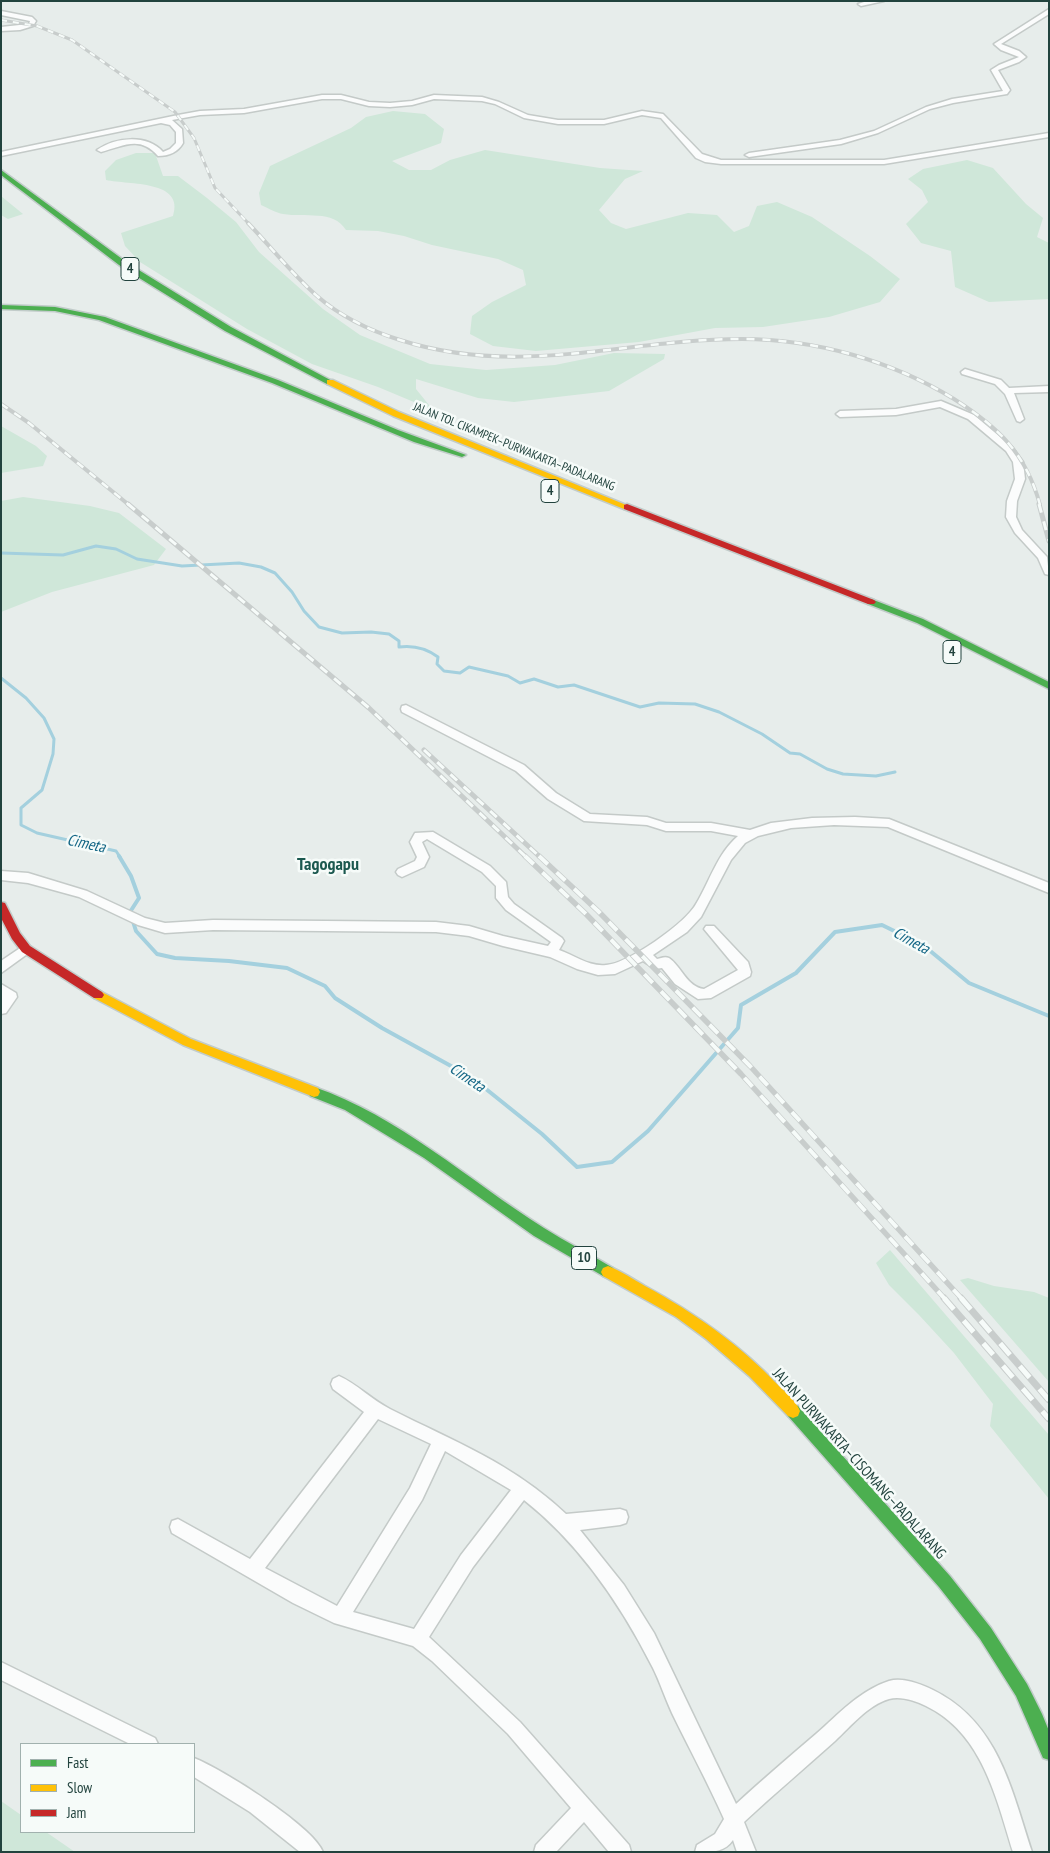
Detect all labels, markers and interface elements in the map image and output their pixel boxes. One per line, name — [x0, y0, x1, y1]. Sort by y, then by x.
road number: 4 — [121, 258, 139, 280]
street label: JALAN TOL CIKAMPEK–PURWAKARTA–PADALARANG — [411, 400, 617, 494]
road number: 4 — [541, 480, 559, 502]
road number: 4 — [943, 640, 961, 664]
water label: Cimeta — [65, 831, 107, 857]
district label: Tagogapu — [297, 854, 359, 876]
water label: Cimeta — [889, 923, 933, 959]
water label: Cimeta — [446, 1059, 488, 1097]
road number: 10 — [572, 1246, 596, 1270]
street label: JALAN PURWAKARTA–CISOMANG–PADALARANG — [769, 1365, 949, 1563]
legend — [20, 1743, 195, 1833]
text: Fast — [67, 1753, 88, 1772]
text: Slow — [67, 1778, 92, 1797]
text: Jam — [67, 1803, 86, 1822]

